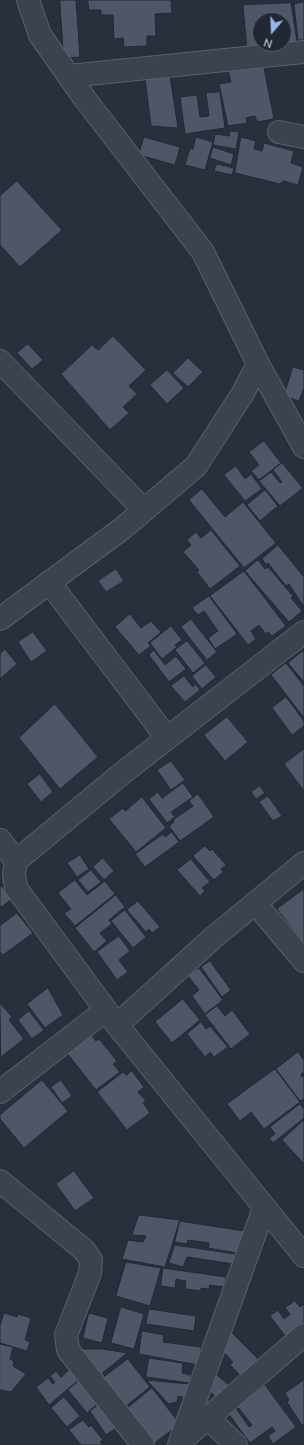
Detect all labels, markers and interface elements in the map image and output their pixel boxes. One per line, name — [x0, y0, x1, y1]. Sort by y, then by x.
north arrow — [252, 12, 292, 52]
text: N — [262, 34, 275, 51]

